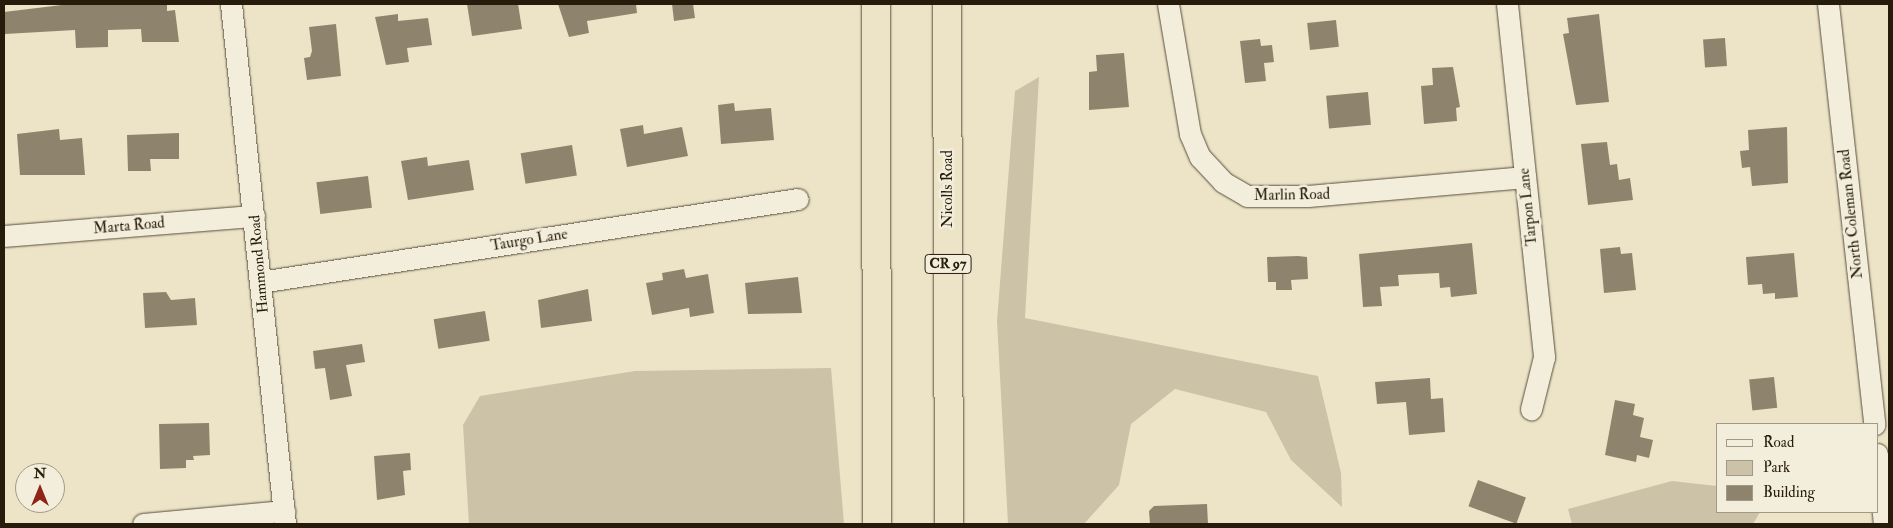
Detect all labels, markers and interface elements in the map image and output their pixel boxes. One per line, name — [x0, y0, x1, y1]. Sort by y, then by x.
street label: North Coleman Road — [1835, 148, 1867, 280]
street label: Nicolls Road — [939, 150, 957, 228]
street label: Tarpon Lane — [1515, 167, 1541, 247]
street label: Marlin Road — [1254, 185, 1330, 205]
street label: Marta Road — [92, 214, 166, 238]
street label: Hammond Road — [246, 214, 272, 314]
street label: Taurgo Lane — [489, 225, 569, 255]
road number: CR 97 — [924, 252, 972, 276]
legend — [1716, 423, 1878, 513]
text: Road — [1763, 433, 1794, 452]
text: Park — [1763, 458, 1790, 477]
north arrow — [15, 463, 65, 513]
text: N — [34, 465, 46, 482]
text: Building — [1763, 483, 1815, 502]

